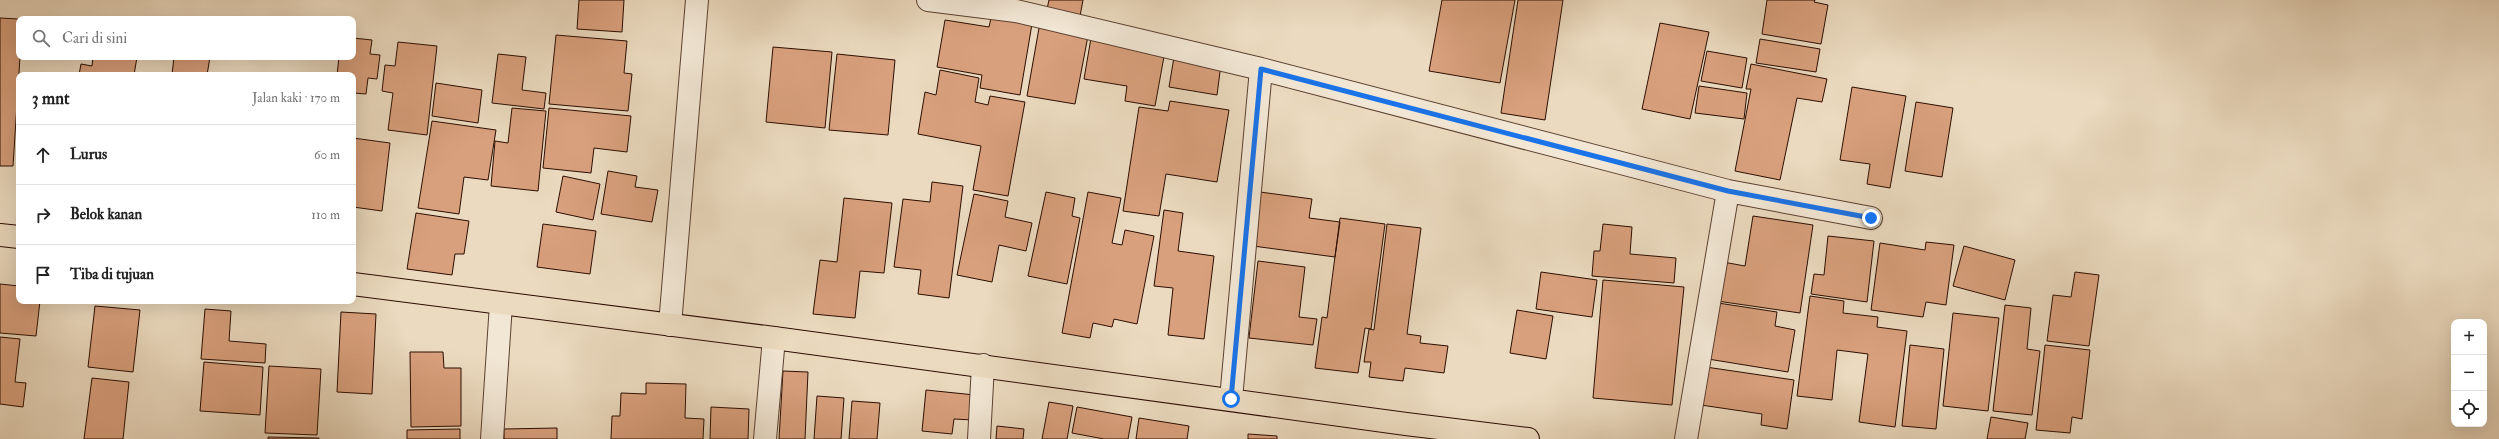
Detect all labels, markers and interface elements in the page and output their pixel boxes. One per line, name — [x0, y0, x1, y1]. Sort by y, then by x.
search box — [16, 16, 356, 60]
icon: search — [30, 27, 52, 49]
text: Cari di sini — [62, 29, 127, 48]
text: 3 mnt — [32, 88, 69, 109]
text: Jalan kaki · 170 m — [252, 90, 340, 106]
icon: ahead — [32, 144, 54, 166]
text: Lurus — [70, 145, 107, 164]
text: 60 m — [314, 147, 340, 163]
icon: right — [32, 204, 54, 226]
text: Belok kanan — [70, 205, 142, 224]
text: 110 m — [311, 207, 340, 223]
route end — [1862, 209, 1880, 227]
icon: arrive — [32, 264, 54, 286]
text: Tiba di tujuan — [70, 265, 154, 284]
map controls — [2451, 319, 2487, 427]
button: + — [2451, 319, 2487, 355]
button: − — [2451, 355, 2487, 391]
route start — [1222, 390, 1240, 408]
button: locate — [2451, 391, 2487, 427]

